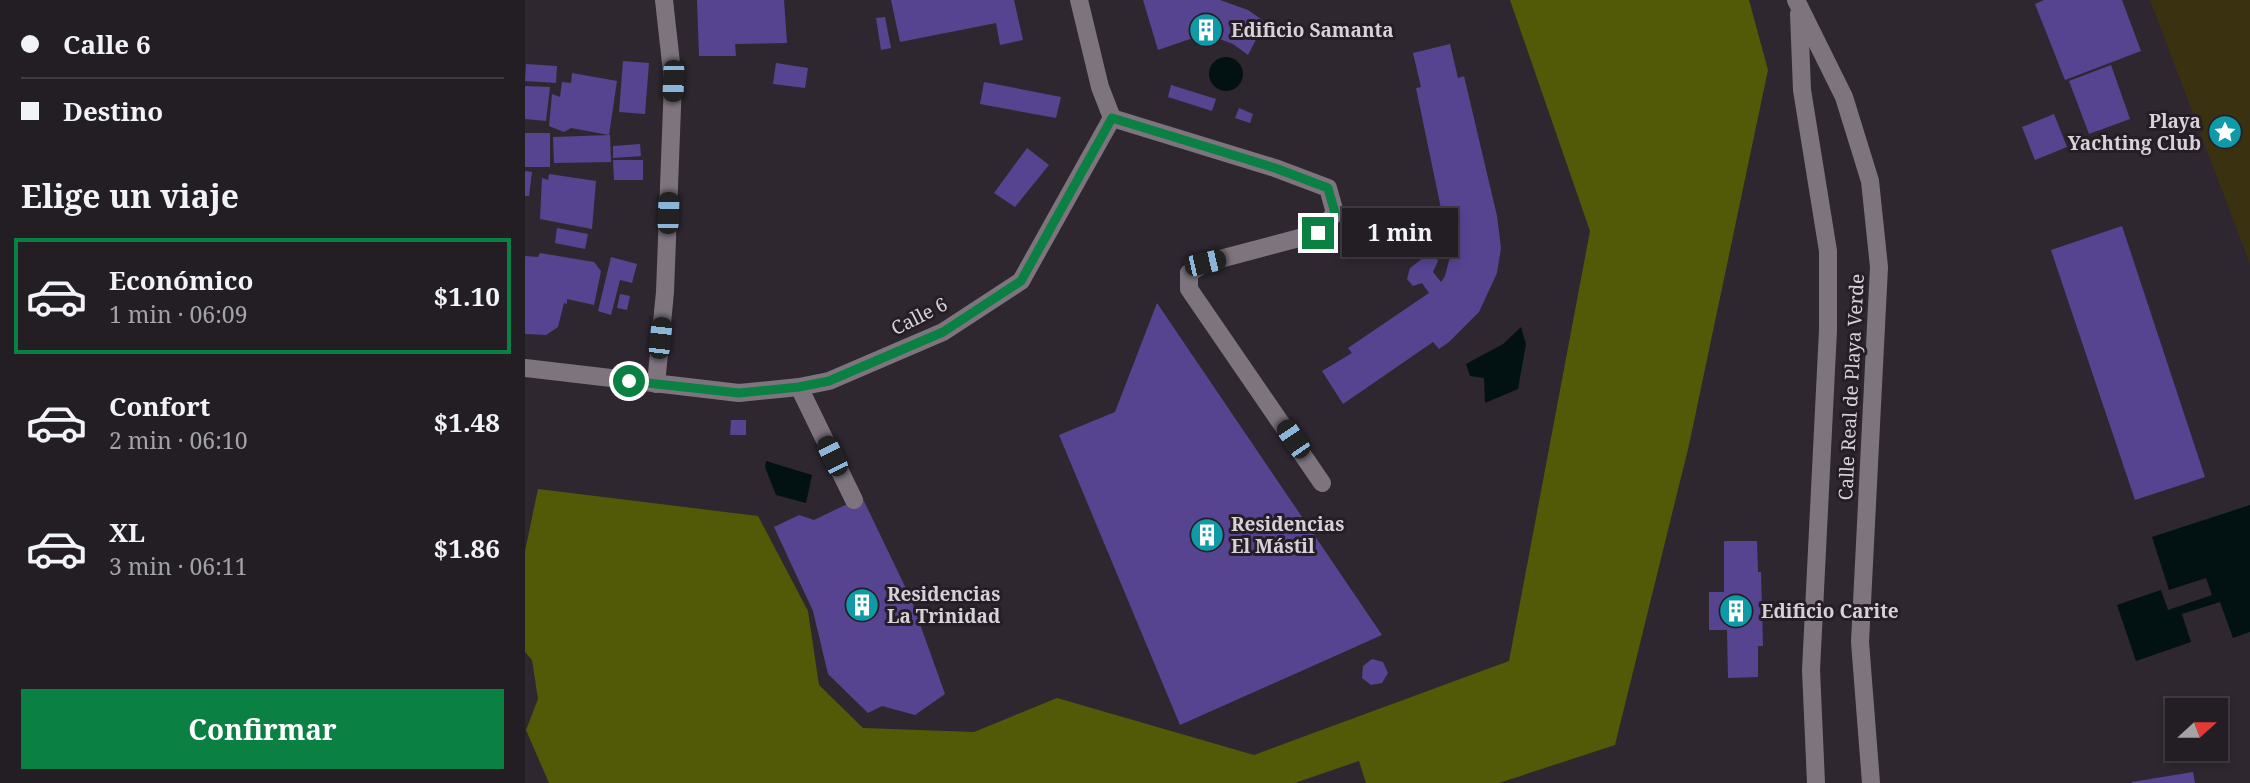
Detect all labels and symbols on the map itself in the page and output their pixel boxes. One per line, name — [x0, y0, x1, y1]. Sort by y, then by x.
building icon: Edificio Samanta — [1187, 11, 1225, 49]
place label: Edificio Samanta — [1231, 17, 1394, 43]
car — [662, 60, 685, 102]
place label: Playa Yachting Club — [2068, 108, 2201, 156]
place icon: Playa Yachting Club — [2206, 113, 2244, 151]
car — [657, 192, 680, 234]
callout: 1 min — [1343, 208, 1458, 258]
route end — [1302, 217, 1334, 249]
car — [1183, 248, 1228, 278]
street label: Calle Real de Playa Verde — [1832, 273, 1870, 501]
street label: Calle 6 — [886, 291, 952, 341]
car — [648, 316, 673, 360]
route start — [613, 365, 645, 397]
car — [1273, 416, 1314, 462]
car — [814, 433, 851, 479]
place label: Residencias El Mástil — [1231, 511, 1344, 559]
building icon: Residencias El Mástil — [1188, 516, 1226, 554]
place label: Residencias La Trinidad — [887, 581, 1001, 629]
building icon: Residencias La Trinidad — [843, 586, 881, 624]
building icon: Edificio Carite — [1717, 592, 1755, 630]
place label: Edificio Carite — [1761, 598, 1899, 624]
north arrow — [2165, 698, 2228, 761]

